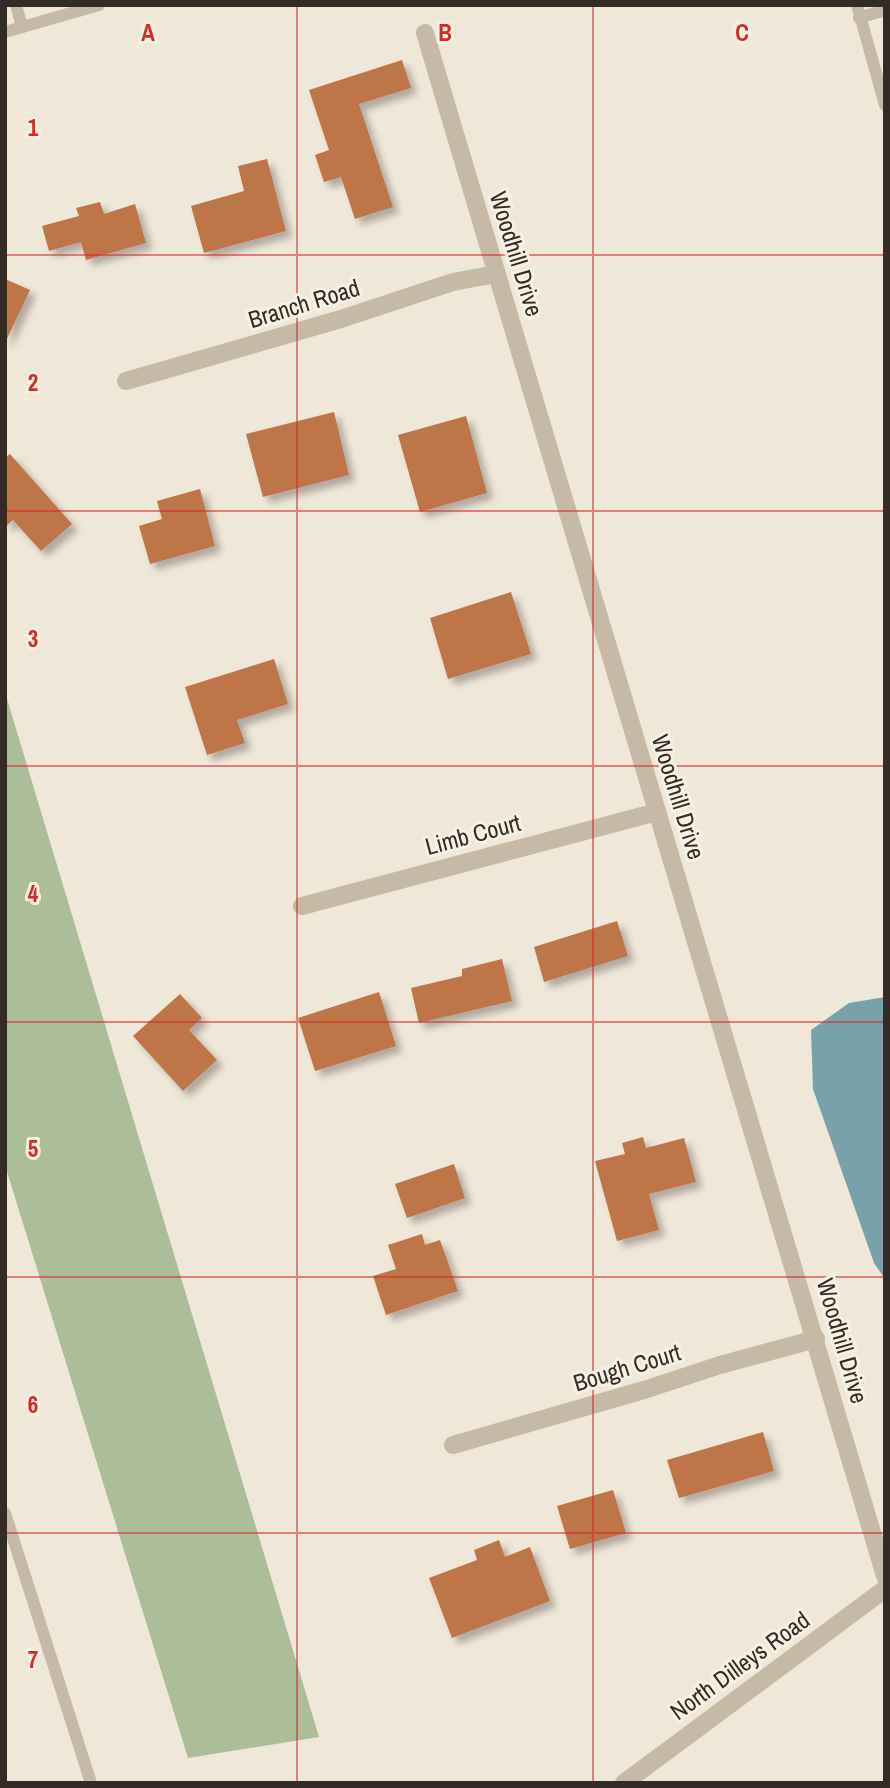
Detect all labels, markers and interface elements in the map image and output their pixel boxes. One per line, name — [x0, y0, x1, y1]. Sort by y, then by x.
text: A — [141, 17, 155, 48]
text: B — [438, 17, 452, 48]
text: C — [735, 17, 749, 48]
text: 1 — [28, 112, 39, 143]
street label: Woodhill Drive — [483, 187, 551, 320]
street label: Branch Road — [244, 271, 363, 335]
text: 2 — [28, 367, 38, 398]
text: 3 — [28, 623, 38, 654]
street label: Woodhill Drive — [645, 730, 713, 863]
street label: Limb Court — [422, 806, 524, 862]
text: 4 — [28, 878, 39, 909]
text: 5 — [28, 1133, 38, 1164]
street label: Woodhill Drive — [810, 1274, 876, 1407]
street label: Bough Court — [569, 1335, 685, 1398]
text: 6 — [28, 1389, 38, 1420]
street label: North Dilleys Road — [663, 1604, 816, 1727]
text: 7 — [28, 1644, 38, 1675]

